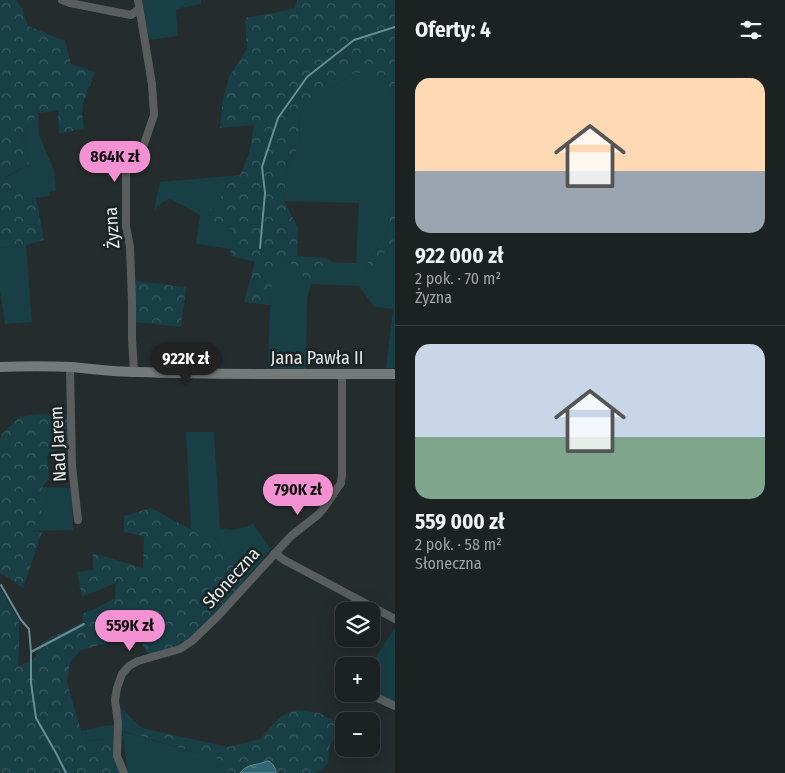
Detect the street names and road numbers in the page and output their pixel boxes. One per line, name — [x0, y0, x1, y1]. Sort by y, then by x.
street label: Żyzna — [100, 206, 124, 250]
street label: Jana Pawła II — [271, 347, 363, 369]
street label: Nad Jarem — [45, 406, 71, 482]
street label: Słoneczna — [198, 543, 264, 613]

